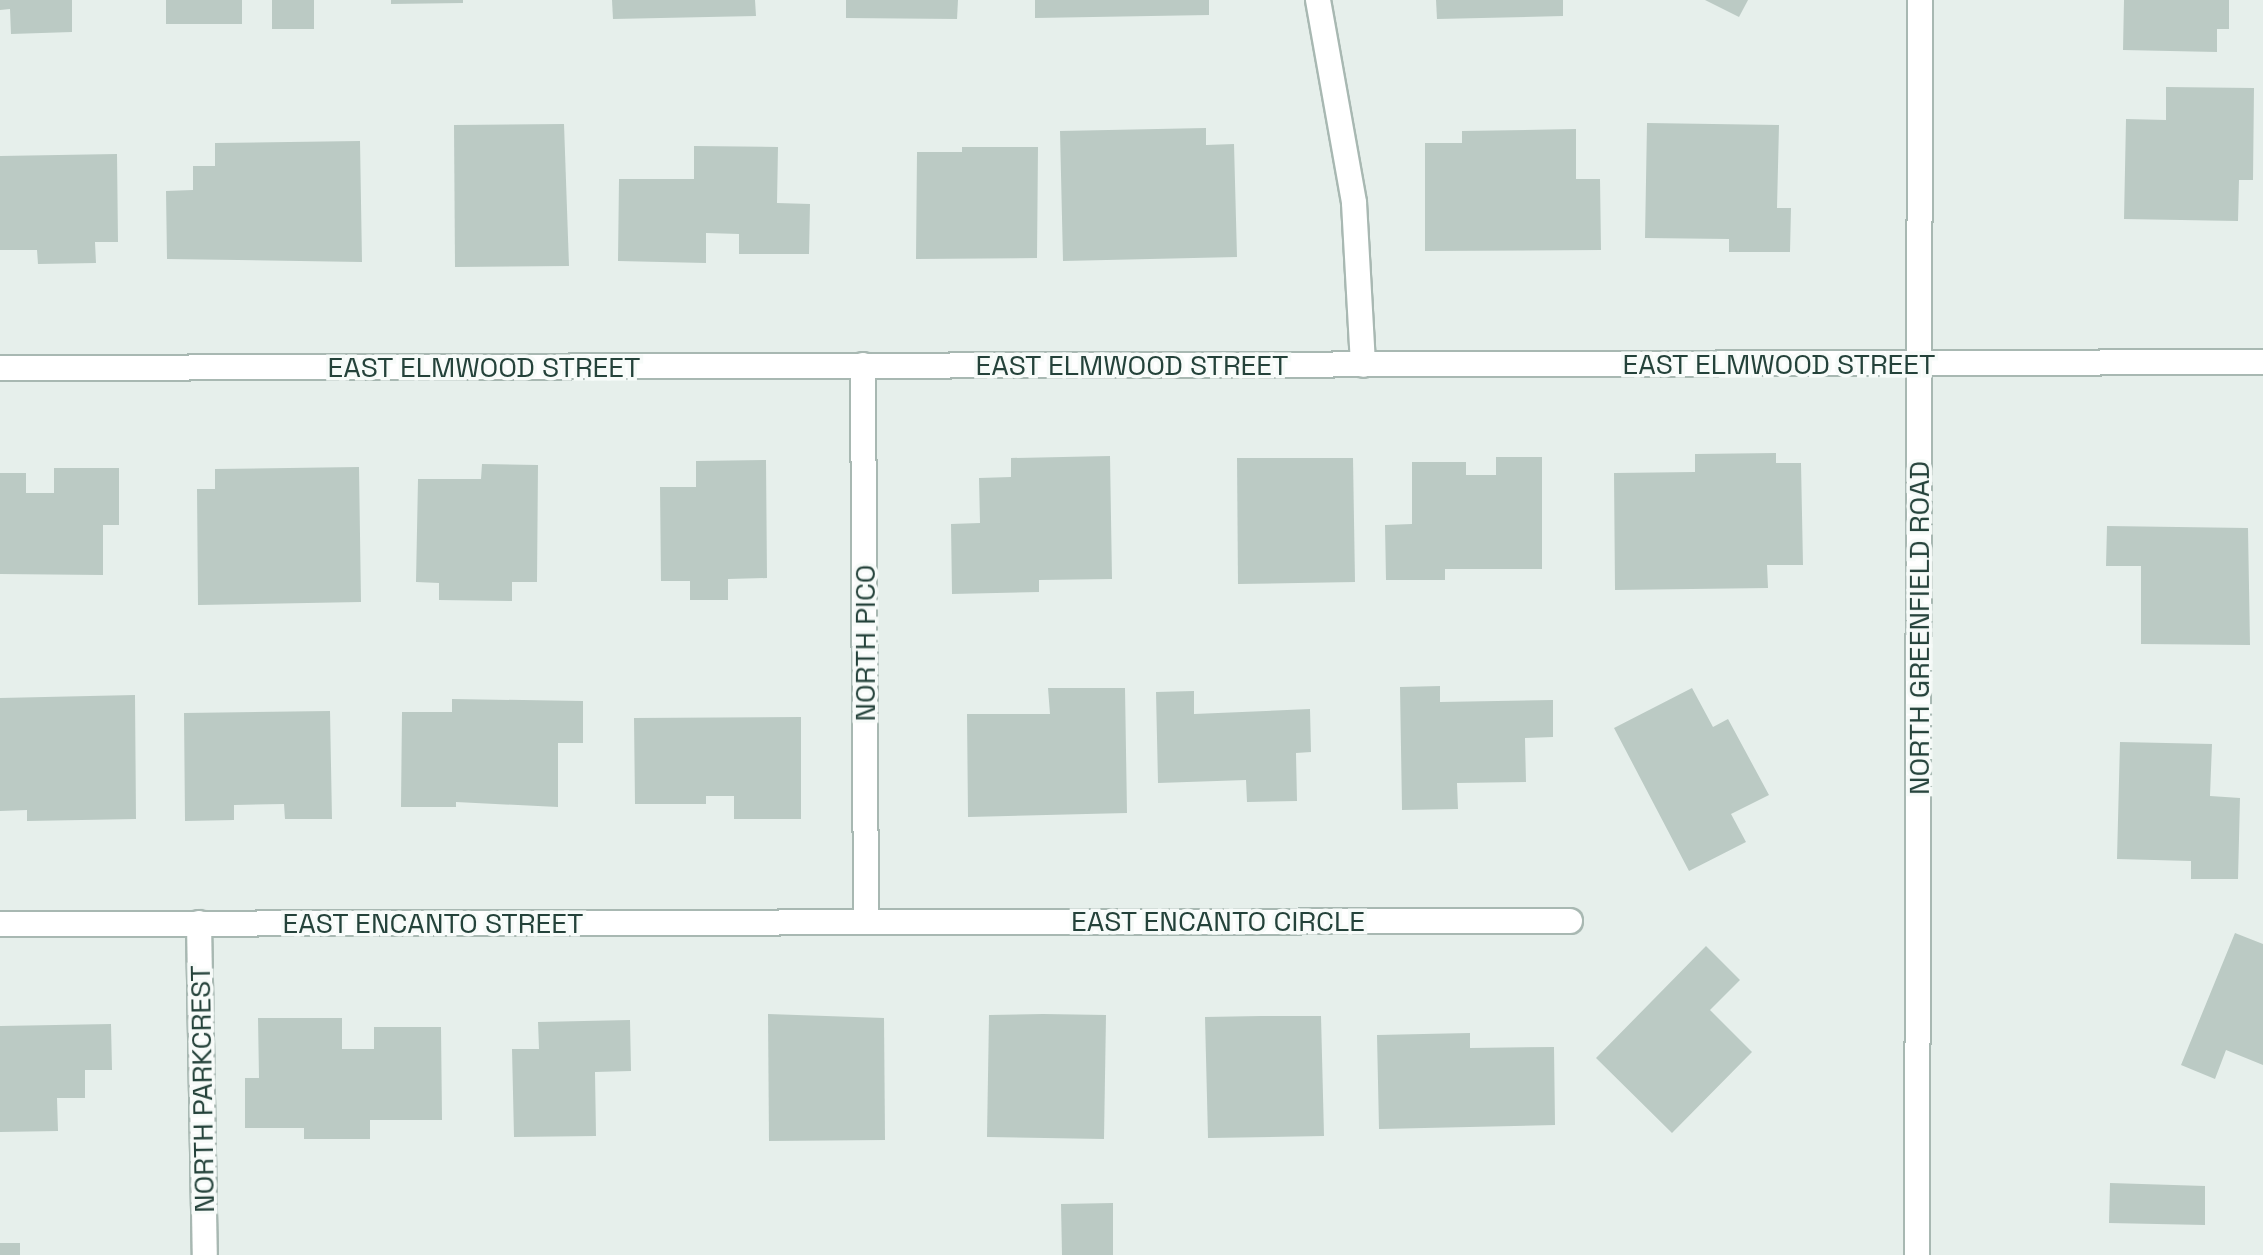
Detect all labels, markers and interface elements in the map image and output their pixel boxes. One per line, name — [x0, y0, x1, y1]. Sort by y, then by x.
street label: EAST ELMWOOD STREET — [1622, 347, 1936, 381]
street label: EAST ELMWOOD STREET — [975, 348, 1289, 382]
street label: EAST ELMWOOD STREET — [327, 350, 641, 384]
street label: NORTH GREENFIELD ROAD — [1902, 461, 1936, 795]
street label: NORTH PICO — [848, 564, 882, 722]
street label: EAST ENCANTO CIRCLE — [1071, 904, 1365, 938]
street label: EAST ENCANTO STREET — [282, 906, 584, 940]
street label: NORTH PARKCREST — [183, 965, 221, 1213]

